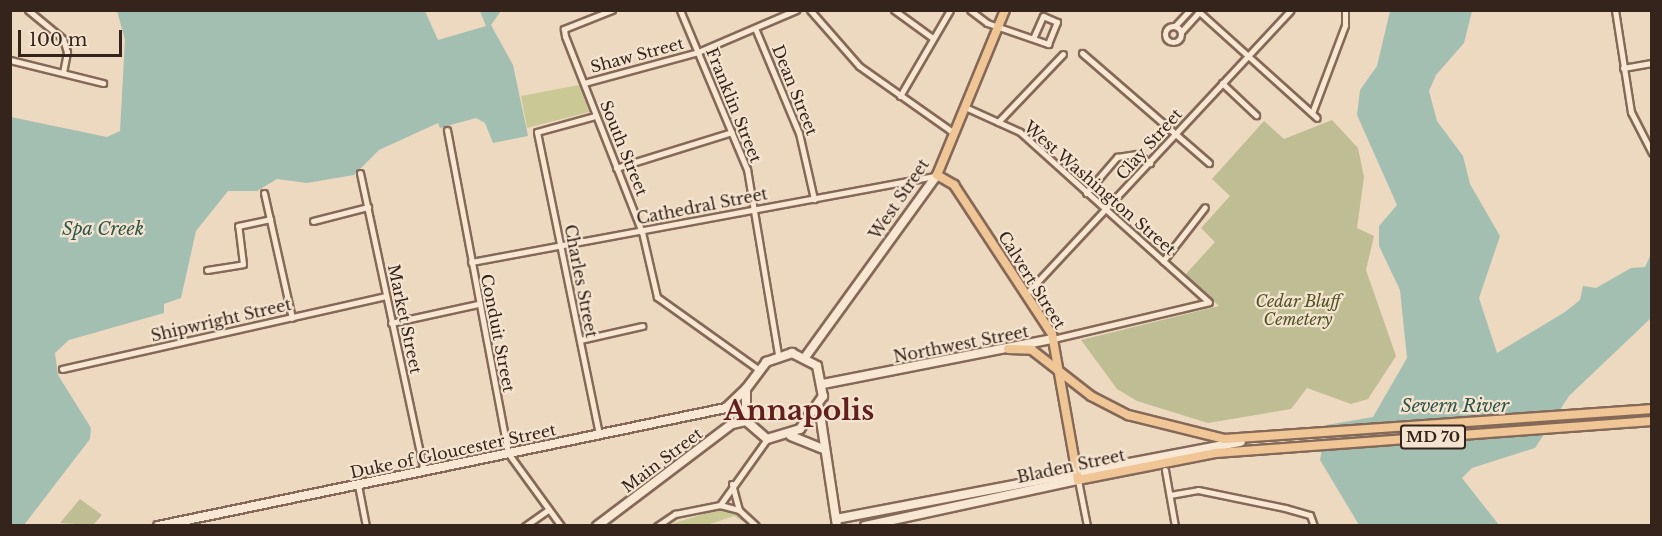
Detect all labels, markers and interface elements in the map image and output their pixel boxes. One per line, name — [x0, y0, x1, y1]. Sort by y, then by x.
scale bar — [21, 18, 124, 56]
text: 100 m — [29, 29, 87, 51]
street label: Shaw Street — [588, 33, 686, 77]
street label: Dean Street — [768, 42, 822, 138]
street label: Franklin Street — [702, 45, 766, 165]
street label: South Street — [596, 97, 652, 199]
street label: Clay Street — [1112, 104, 1186, 184]
street label: West Washington Street — [1020, 117, 1180, 259]
street label: West Street — [865, 155, 933, 243]
street label: Cathedral Street — [635, 184, 769, 228]
water label: Spa Creek — [62, 218, 144, 240]
street label: Charles Street — [561, 223, 601, 339]
street label: Calvert Street — [994, 228, 1070, 332]
street label: Market Street — [384, 263, 426, 375]
street label: Conduit Street — [477, 272, 519, 394]
park label: Cedar Bluff Cemetery — [1255, 291, 1341, 329]
street label: Shipwright Street — [149, 295, 293, 345]
street label: Northwest Street — [892, 321, 1030, 367]
district label: Annapolis — [724, 394, 874, 428]
water label: Severn River — [1401, 395, 1509, 417]
street label: Duke of Gloucester Street — [348, 420, 558, 482]
street label: Main Street — [618, 424, 706, 496]
road number: MD 70 — [1398, 425, 1468, 449]
street label: Bladen Street — [1015, 445, 1127, 487]

